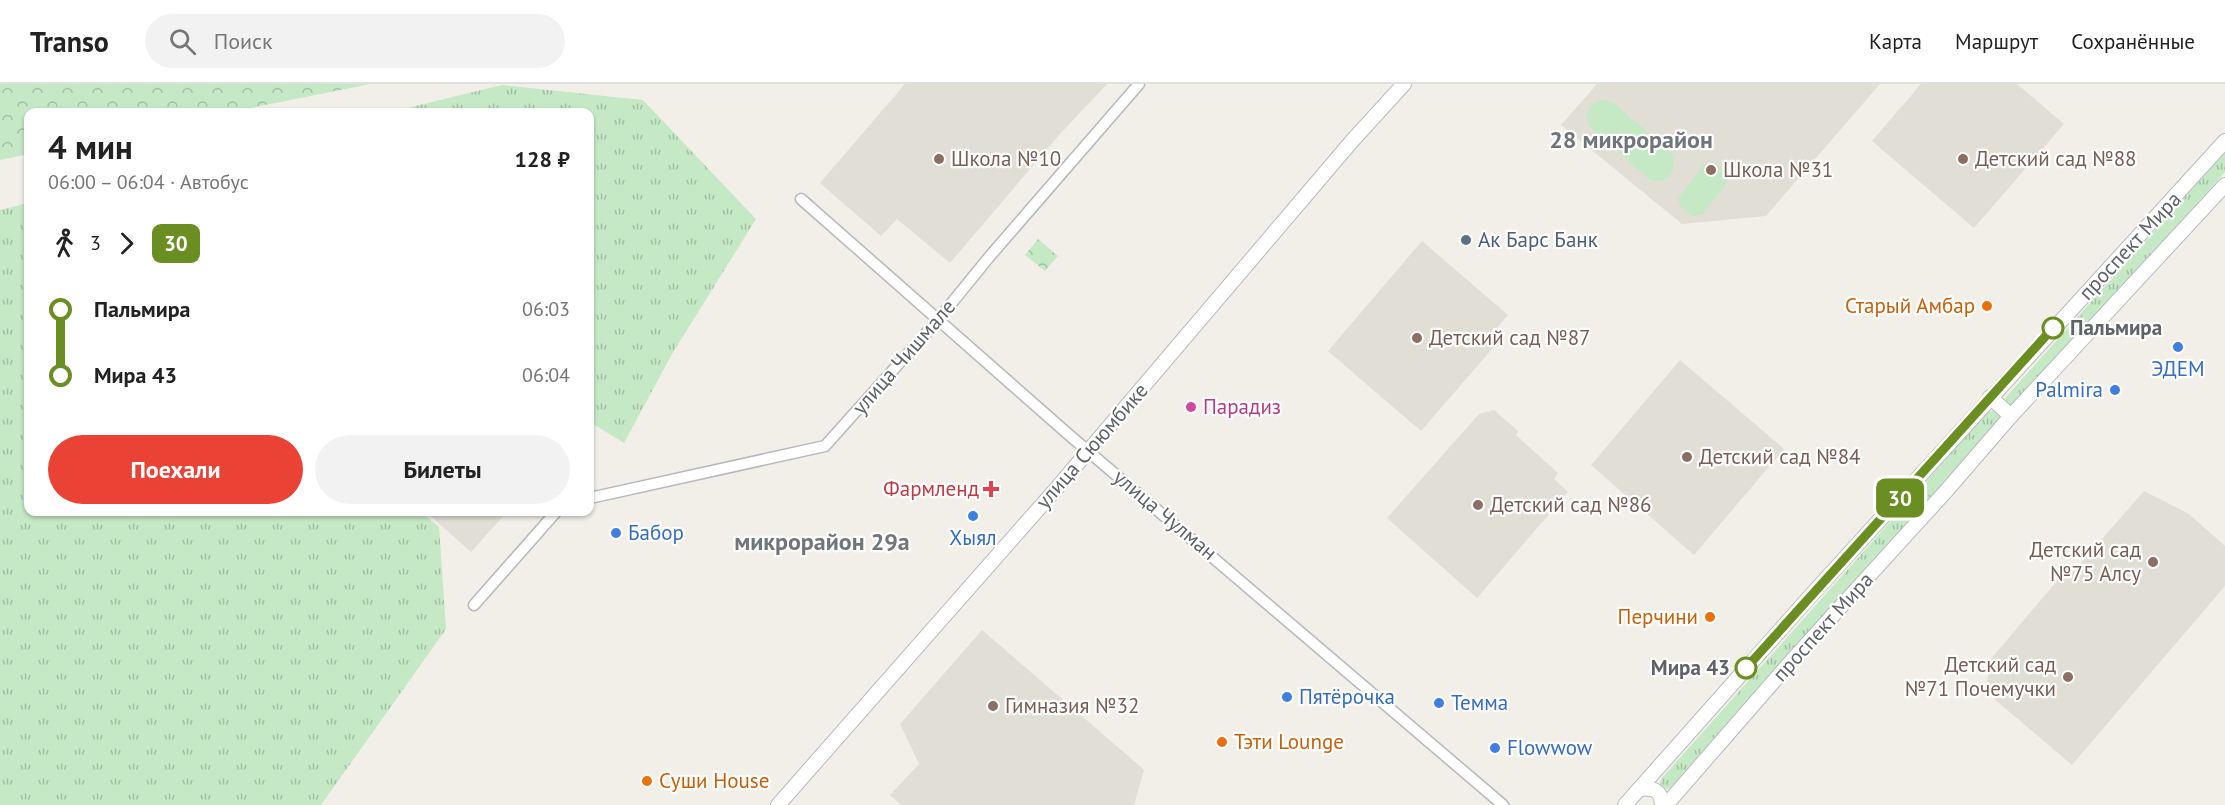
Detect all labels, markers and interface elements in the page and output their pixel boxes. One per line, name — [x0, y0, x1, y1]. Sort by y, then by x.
search box — [145, 14, 565, 68]
text: Transo — [30, 23, 109, 60]
icon: search — [166, 25, 199, 58]
text: Поиск — [214, 27, 273, 55]
text: Карта — [1869, 28, 1922, 55]
text: Маршрут — [1955, 28, 2038, 55]
text: Сохранённые — [2071, 28, 2195, 55]
district label: 28 микрорайон — [1549, 124, 1713, 155]
text: 4 мин — [48, 125, 133, 168]
text: 128 ₽ — [515, 145, 570, 173]
place label: Школа №10 — [951, 145, 1061, 172]
place label: Детский сад №88 — [1975, 145, 2137, 172]
marker: Школа №10 — [932, 152, 946, 166]
marker: Детский сад №88 — [1956, 152, 1970, 166]
place label: Школа №31 — [1723, 156, 1833, 183]
marker: Школа №31 — [1704, 163, 1718, 177]
text: 06:00 – 06:04 · Автобус — [48, 169, 249, 195]
street label: проспект Мира — [2073, 186, 2187, 305]
place label: Ак Барс Банк — [1478, 226, 1598, 253]
icon: walk — [48, 227, 81, 260]
icon: forward — [110, 227, 143, 260]
text: 3 — [90, 230, 101, 256]
text: 30 — [164, 230, 188, 257]
marker: Ак Барс Банк — [1459, 233, 1473, 247]
place label: Старый Амбар — [1845, 292, 1975, 319]
street label: улица Чишмале — [846, 294, 961, 420]
text: Пальмира — [94, 295, 191, 323]
text: 06:03 — [522, 296, 570, 322]
marker: Старый Амбар — [1980, 299, 1994, 313]
place label: Пальмира — [2070, 314, 2162, 341]
marker: Пальмира — [2042, 317, 2064, 339]
place label: Детский сад №87 — [1429, 324, 1591, 351]
marker: Детский сад №87 — [1410, 331, 1424, 345]
marker: ЭДЕМ — [2171, 340, 2185, 354]
place label: ЭДЕМ — [2151, 355, 2205, 382]
text: Мира 43 — [94, 361, 177, 389]
text: 06:04 — [522, 362, 570, 388]
place label: Palmira — [2035, 376, 2103, 403]
street label: улица Сююмбике — [1030, 377, 1154, 514]
marker: Palmira — [2108, 383, 2122, 397]
place label: Парадиз — [1203, 393, 1281, 420]
marker: Парадиз — [1184, 400, 1198, 414]
button: Поехали — [48, 435, 303, 504]
button: Билеты — [315, 435, 570, 504]
place label: Детский сад №84 — [1699, 443, 1861, 470]
marker: Детский сад №84 — [1680, 450, 1694, 464]
street label: улица Чулман — [1108, 463, 1223, 566]
place label: Фармленд — [883, 475, 979, 502]
line badge: 30 — [1873, 478, 1927, 518]
marker: Фармленд — [984, 482, 998, 496]
text: 30 — [1888, 485, 1912, 512]
place label: Детский сад №86 — [1490, 491, 1652, 518]
marker: Детский сад №86 — [1471, 498, 1485, 512]
marker: Хыял — [966, 509, 980, 523]
place label: Бабор — [628, 519, 684, 546]
place label: Хыял — [949, 524, 997, 551]
marker: Бабор — [609, 526, 623, 540]
district label: микрорайон 29а — [734, 526, 910, 557]
place label: Детский сад №75 Алсу — [2029, 536, 2141, 587]
marker: Детский сад №75 Алсу — [2146, 555, 2160, 569]
street label: проспект Мира — [1766, 566, 1879, 687]
place label: Перчини — [1618, 603, 1698, 630]
marker: Перчини — [1703, 610, 1717, 624]
place label: Детский сад №71 Почемучки — [1905, 651, 2056, 702]
place label: Мира 43 — [1651, 654, 1730, 681]
marker: Мира 43 — [1735, 657, 1757, 679]
marker: Детский сад №71 Почемучки — [2061, 670, 2075, 684]
place label: Пятёрочка — [1299, 683, 1395, 710]
place label: Темма — [1451, 689, 1508, 716]
marker: Пятёрочка — [1280, 690, 1294, 704]
place label: Гимназия №32 — [1005, 692, 1139, 719]
marker: Темма — [1432, 696, 1446, 710]
marker: Гимназия №32 — [986, 699, 1000, 713]
place label: Тэти Lounge — [1234, 728, 1344, 755]
place label: Flowwow — [1507, 734, 1593, 761]
marker: Тэти Lounge — [1215, 735, 1229, 749]
marker: Flowwow — [1488, 741, 1502, 755]
place label: Суши House — [659, 767, 769, 794]
marker: Суши House — [640, 774, 654, 788]

